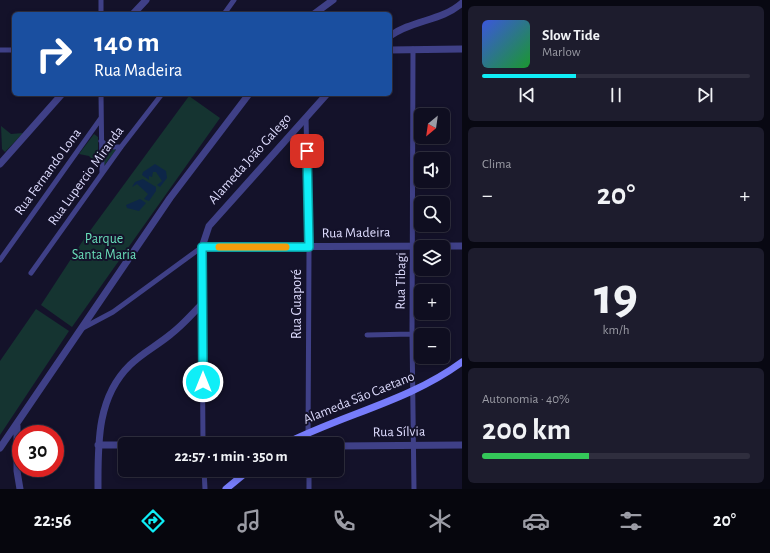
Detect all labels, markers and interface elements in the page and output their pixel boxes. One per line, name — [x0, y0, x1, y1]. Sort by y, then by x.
icon: right — [28, 28, 80, 80]
text: Slow Tide — [542, 28, 600, 43]
text: 140 m — [94, 29, 160, 57]
text: Marlow — [542, 46, 580, 59]
text: Rua Madeira — [94, 62, 182, 80]
icon: previous — [516, 84, 538, 106]
icon: pause — [605, 84, 627, 106]
icon: next — [694, 84, 716, 106]
north arrow — [414, 108, 450, 144]
map controls — [414, 108, 450, 364]
street label: Alameda João Galego — [206, 111, 294, 207]
street label: Rua Lupercio Miranda — [46, 124, 127, 228]
street label: Rua Fernando Lona — [12, 126, 84, 218]
pin — [290, 134, 324, 168]
icon: arrive — [296, 140, 318, 162]
button: sound — [414, 152, 450, 188]
text: Clima — [482, 158, 512, 171]
text: 20° — [597, 180, 635, 210]
text: − — [482, 184, 493, 206]
text: + — [739, 184, 750, 206]
button: search — [414, 196, 450, 232]
street label: Rua Madeira — [322, 225, 391, 241]
park label: Parque Santa Maria — [72, 232, 137, 262]
button: layers — [414, 240, 450, 276]
street label: Rua Tibagi — [393, 252, 409, 310]
street label: Rua Guaporé — [290, 269, 304, 339]
text: 19 — [594, 271, 638, 323]
button: + — [414, 284, 450, 320]
text: km/h — [603, 324, 629, 337]
button: − — [414, 328, 450, 364]
position arrow — [182, 361, 224, 403]
street label: Alameda São Caetano — [301, 369, 417, 427]
text: Autonomia · 40% — [482, 393, 570, 406]
text: 200 km — [482, 415, 571, 445]
speed limit sign: 30 — [12, 425, 64, 477]
street label: Rua Sílvia — [373, 425, 426, 439]
text: 22:57 · 1 min · 350 m — [174, 449, 288, 464]
icon: directions — [139, 507, 167, 535]
icon: music — [235, 507, 263, 535]
icon: phone — [330, 507, 358, 535]
icon: climate — [426, 507, 454, 535]
icon: car — [522, 507, 550, 535]
icon: filters — [617, 507, 645, 535]
text: 22:56 — [34, 512, 71, 530]
text: 20° — [713, 512, 736, 530]

